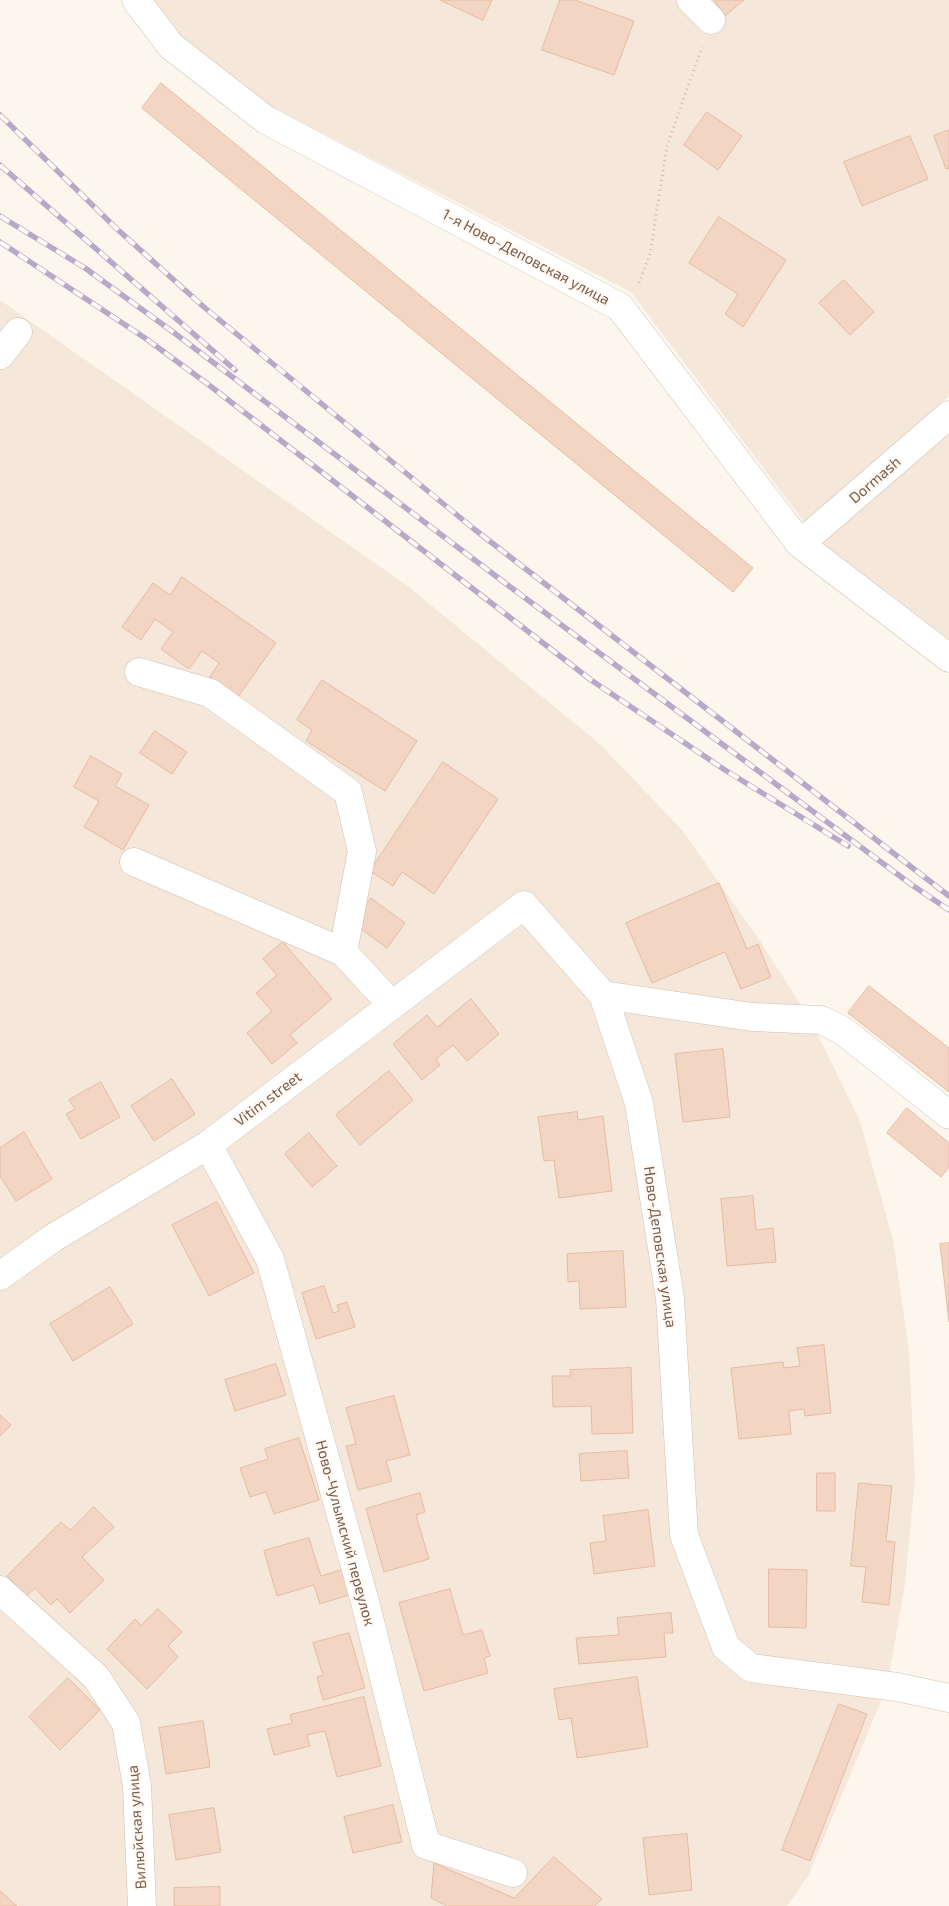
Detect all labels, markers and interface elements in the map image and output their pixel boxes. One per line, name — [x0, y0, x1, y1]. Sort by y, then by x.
street label: 1-я Ново-Деповская улица — [439, 205, 613, 309]
street label: Dormash — [846, 453, 904, 507]
street label: Vitim street — [231, 1068, 305, 1130]
street label: Ново-Деповская улица — [640, 1165, 680, 1329]
street label: Ново-Чулымский переулок — [312, 1438, 378, 1628]
street label: Вилюйская улица — [124, 1764, 150, 1890]

